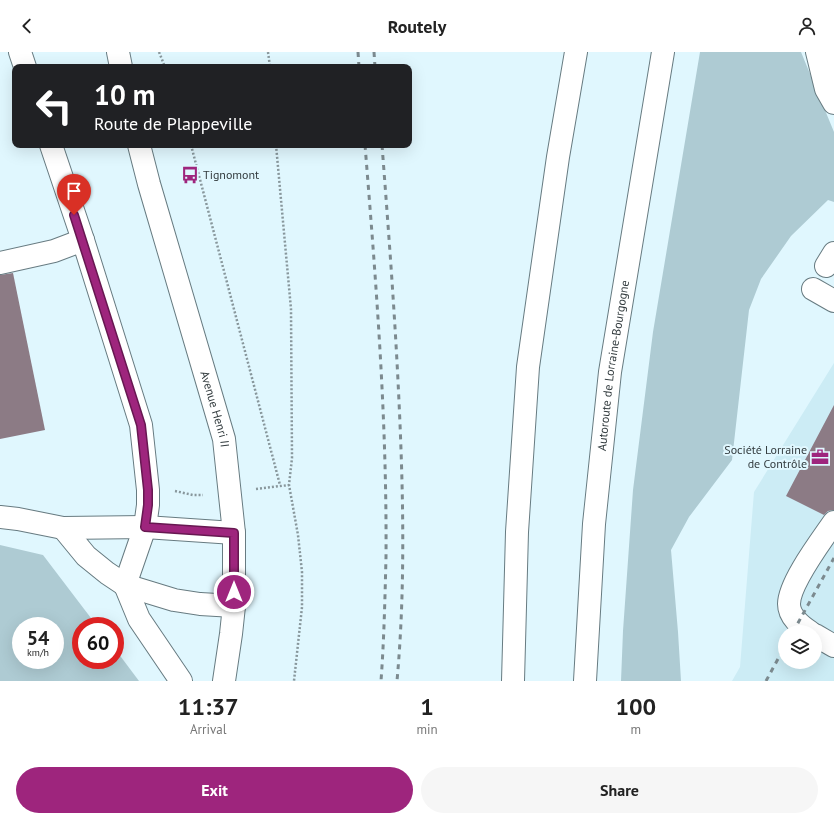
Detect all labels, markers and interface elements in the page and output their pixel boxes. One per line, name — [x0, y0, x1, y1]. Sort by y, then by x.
icon: back — [16, 15, 38, 37]
text: Routely — [388, 15, 446, 38]
icon: person — [796, 15, 818, 37]
text: 10 m — [94, 76, 155, 113]
icon: left — [28, 80, 80, 132]
text: Route de Plappeville — [94, 112, 252, 135]
bus stop icon: Tignomont — [180, 165, 200, 185]
place label: Tignomont — [203, 167, 259, 182]
pin — [57, 174, 91, 215]
icon: arrive — [63, 180, 85, 202]
street label: Autoroute de Lorraine-Bourgogne — [594, 279, 632, 452]
street label: Avenue Henri II — [197, 369, 233, 448]
place label: Société Lorraine de Contrôle — [724, 442, 807, 471]
office icon: Société Lorraine de Contrôle — [810, 447, 830, 467]
position arrow — [213, 571, 255, 613]
speed limit sign: 60 — [72, 617, 124, 669]
text: 54 — [27, 625, 49, 651]
map controls — [778, 625, 822, 669]
button: layers — [778, 625, 822, 669]
text: km/h — [27, 646, 49, 659]
text: 11:37 — [178, 691, 239, 722]
text: 1 — [420, 691, 434, 722]
text: 100 — [615, 691, 656, 722]
text: Arrival — [190, 721, 226, 738]
text: min — [416, 721, 438, 738]
text: m — [631, 721, 641, 738]
button: Exit — [16, 767, 413, 813]
button: Share — [421, 767, 818, 813]

